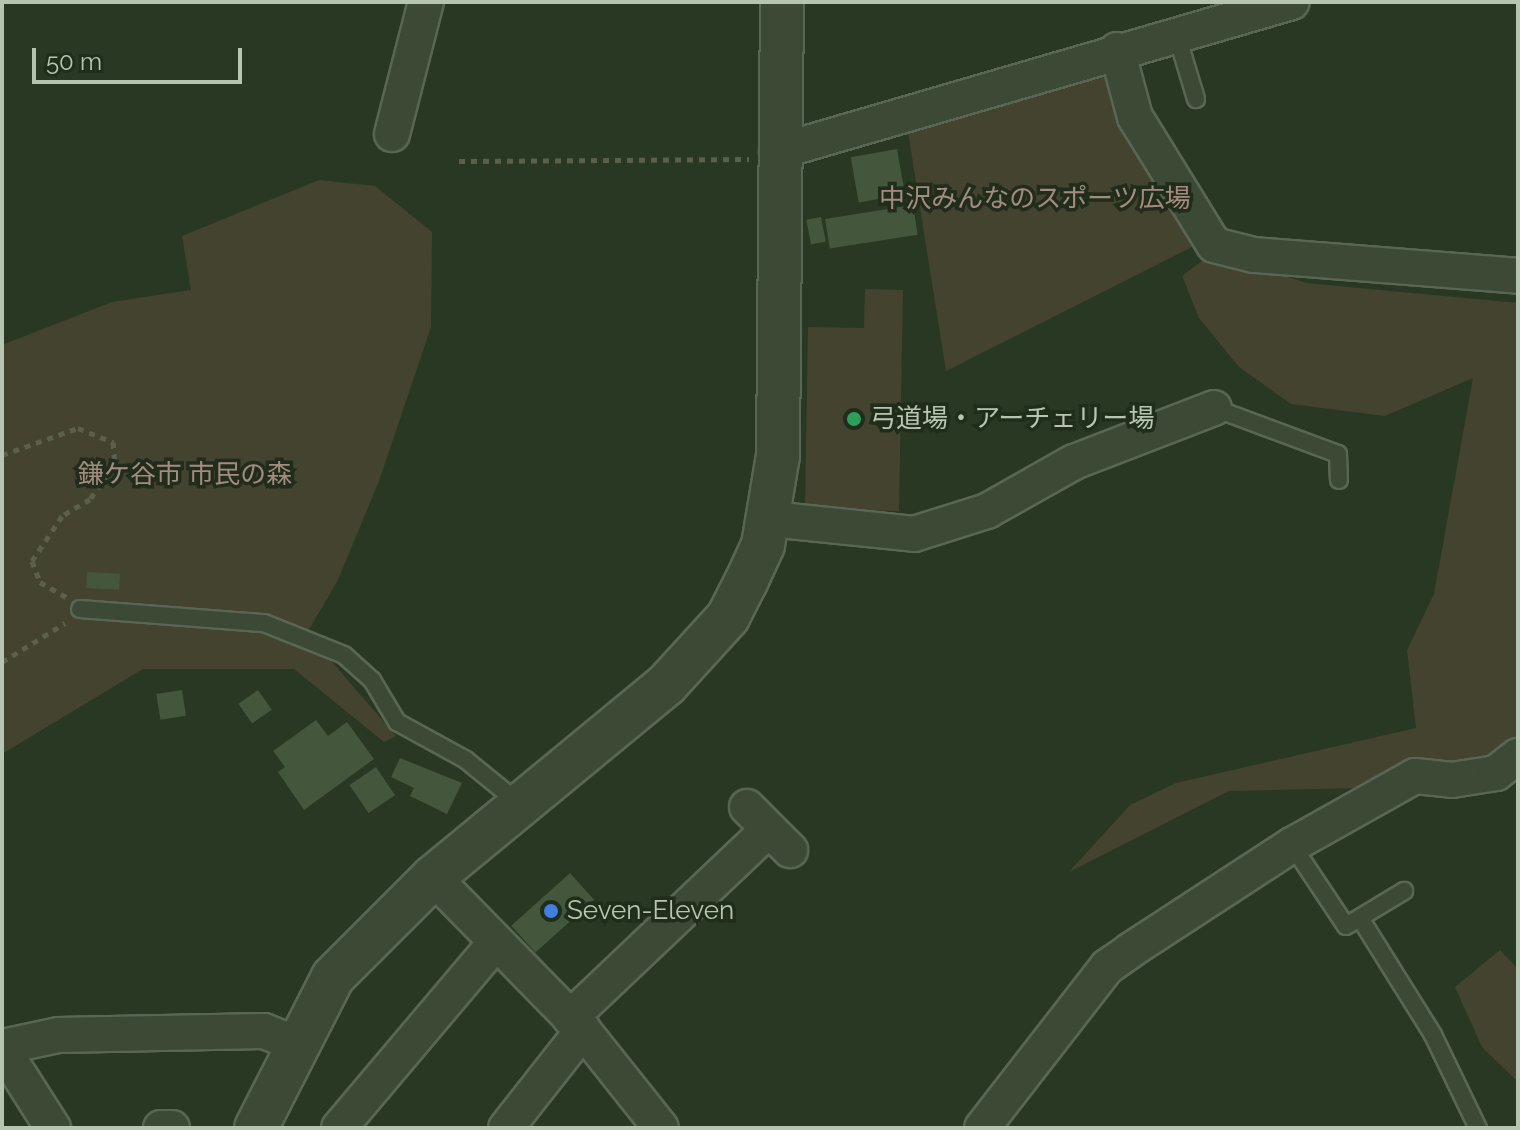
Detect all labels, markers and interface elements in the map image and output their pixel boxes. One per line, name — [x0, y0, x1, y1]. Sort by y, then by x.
scale bar — [36, 32, 246, 82]
text: 50 m — [46, 47, 102, 76]
park label: 中沢みんなのスポーツ広場 — [879, 183, 1191, 215]
place label: 弓道場・アーチェリー場 — [870, 403, 1154, 435]
marker: 弓道場・アーチェリー場 — [845, 410, 863, 428]
park label: 鎌ケ谷市 市民の森 — [78, 459, 292, 491]
place label: Seven-Eleven — [567, 895, 734, 927]
marker: Seven-Eleven — [542, 902, 560, 920]

